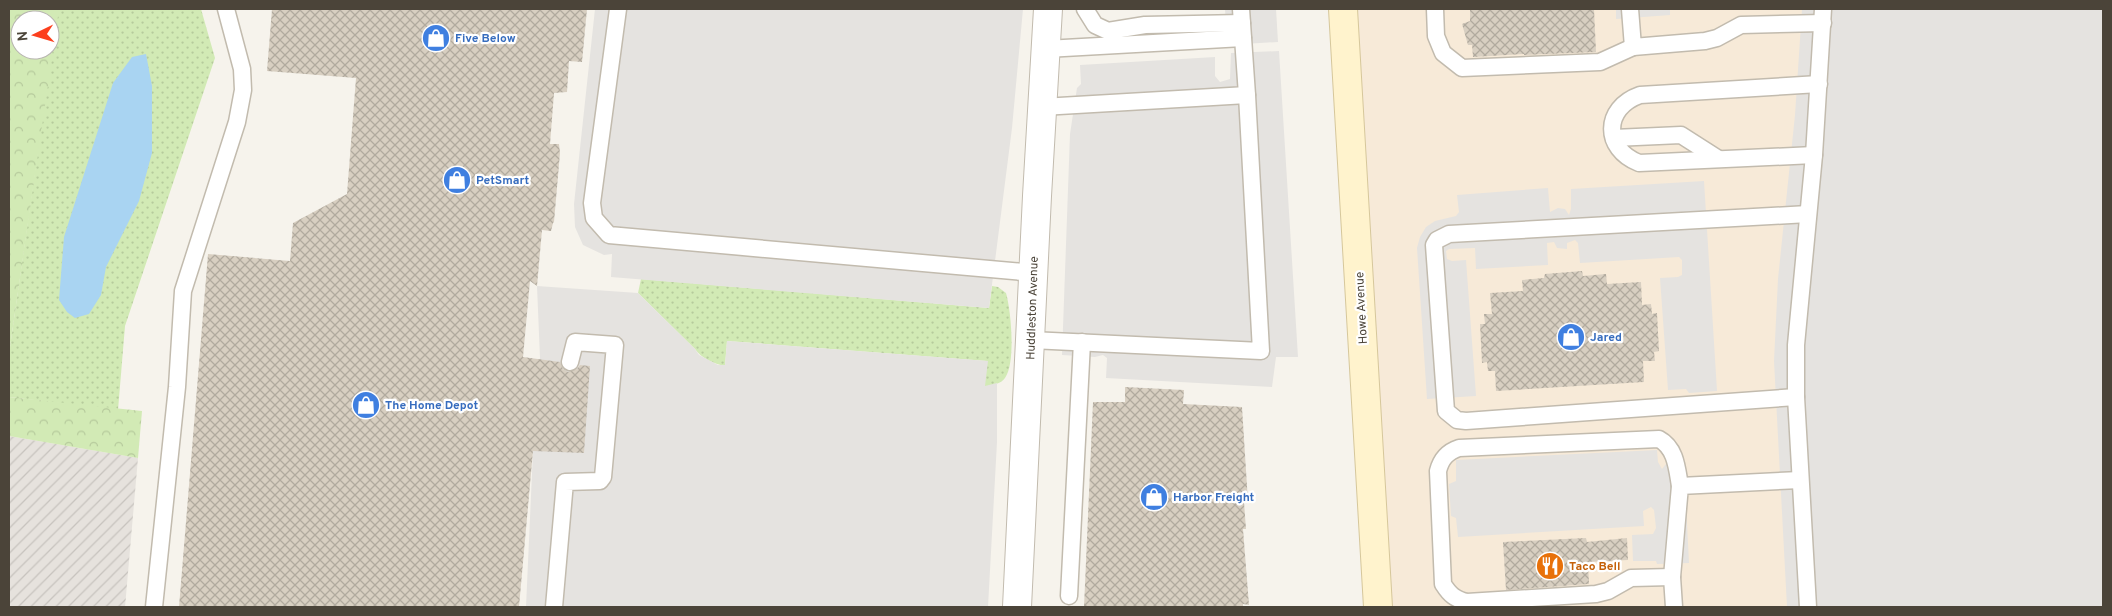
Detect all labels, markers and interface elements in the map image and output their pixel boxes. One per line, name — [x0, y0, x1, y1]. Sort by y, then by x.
north arrow — [10, 10, 60, 60]
shop icon: Five Below — [421, 23, 451, 53]
text: N — [15, 30, 32, 42]
place label: Five Below — [455, 31, 516, 47]
shop icon: PetSmart — [442, 165, 472, 195]
place label: PetSmart — [476, 173, 530, 189]
street label: Huddleston Avenue — [1023, 256, 1043, 360]
street label: Howe Avenue — [1352, 271, 1372, 345]
shop icon: Jared — [1556, 322, 1586, 352]
place label: Jared — [1590, 330, 1622, 346]
shop icon: The Home Depot — [351, 390, 381, 420]
place label: The Home Depot — [385, 398, 478, 414]
shop icon: Harbor Freight — [1139, 482, 1169, 512]
place label: Harbor Freight — [1173, 490, 1255, 506]
restaurant icon: Taco Bell — [1535, 551, 1565, 581]
place label: Taco Bell — [1569, 559, 1620, 575]

